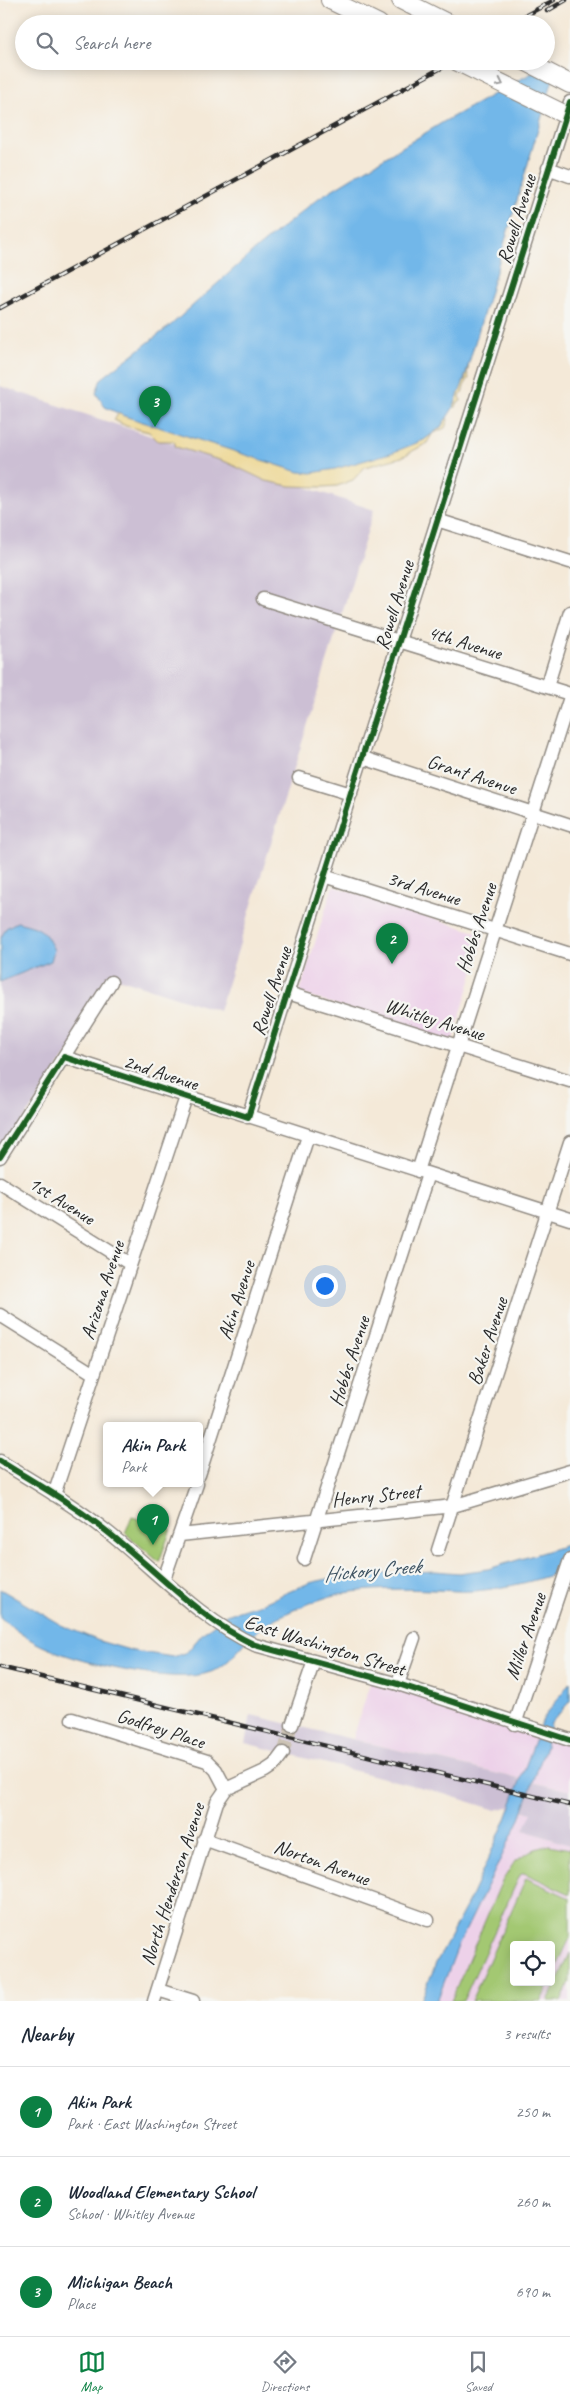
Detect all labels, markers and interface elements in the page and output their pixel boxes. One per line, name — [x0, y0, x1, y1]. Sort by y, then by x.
search box — [15, 15, 555, 70]
icon: search — [33, 29, 61, 57]
text: Search here — [73, 31, 150, 55]
one-way arrow — [494, 76, 503, 86]
street label: Rowell Avenue — [491, 170, 542, 267]
pin: 3 — [139, 386, 171, 427]
street label: Rowell Avenue — [369, 556, 420, 653]
street label: 4th Avenue — [425, 619, 506, 666]
street label: Grant Avenue — [424, 748, 521, 801]
street label: 3rd Avenue — [384, 866, 465, 912]
street label: Hobbs Avenue — [450, 878, 503, 976]
pin: 2 — [376, 923, 408, 964]
street label: Rowell Avenue — [245, 942, 298, 1039]
street label: Whitley Avenue — [382, 993, 489, 1047]
street label: 2nd Avenue — [120, 1049, 203, 1097]
street label: 1st Avenue — [24, 1170, 101, 1231]
street label: Arizona Avenue — [75, 1236, 131, 1343]
street label: Akin Avenue — [212, 1256, 261, 1343]
your location — [312, 1273, 338, 1299]
street label: Baker Avenue — [462, 1293, 514, 1388]
street label: Hobbs Avenue — [323, 1311, 376, 1409]
popup — [103, 1422, 203, 1487]
text: Akin Park — [121, 1433, 185, 1457]
text: Park — [121, 1457, 147, 1477]
street label: Henry Street — [331, 1478, 425, 1513]
pin: 1 — [137, 1504, 169, 1545]
water label: Hickory Creek — [323, 1552, 426, 1587]
street label: Miller Avenue — [499, 1588, 552, 1683]
street label: East Washington Street — [242, 1609, 410, 1682]
street label: Godfrey Place — [114, 1703, 209, 1755]
street label: North Henderson Avenue — [134, 1799, 211, 1968]
street label: Norton Avenue — [271, 1834, 374, 1892]
map controls — [510, 1941, 555, 1986]
button: locate — [510, 1941, 555, 1986]
text: Nearby — [20, 2021, 73, 2047]
text: 3 results — [503, 2024, 550, 2044]
text: Akin Park — [67, 2090, 131, 2114]
text: 1 — [32, 2102, 40, 2122]
text: 250 m — [516, 2102, 550, 2122]
text: Park · East Washington Street — [67, 2114, 236, 2134]
text: Woodland Elementary School — [67, 2180, 254, 2204]
text: 2 — [32, 2192, 40, 2212]
text: 260 m — [516, 2192, 550, 2212]
text: School · Whitley Avenue — [67, 2204, 194, 2224]
text: Michigan Beach — [67, 2270, 172, 2294]
text: 3 — [32, 2282, 40, 2302]
text: 690 m — [516, 2282, 550, 2302]
text: Place — [67, 2294, 95, 2314]
tab: Map — [78, 2348, 106, 2395]
tab: Directions — [261, 2348, 309, 2395]
tab: Saved — [464, 2348, 492, 2395]

